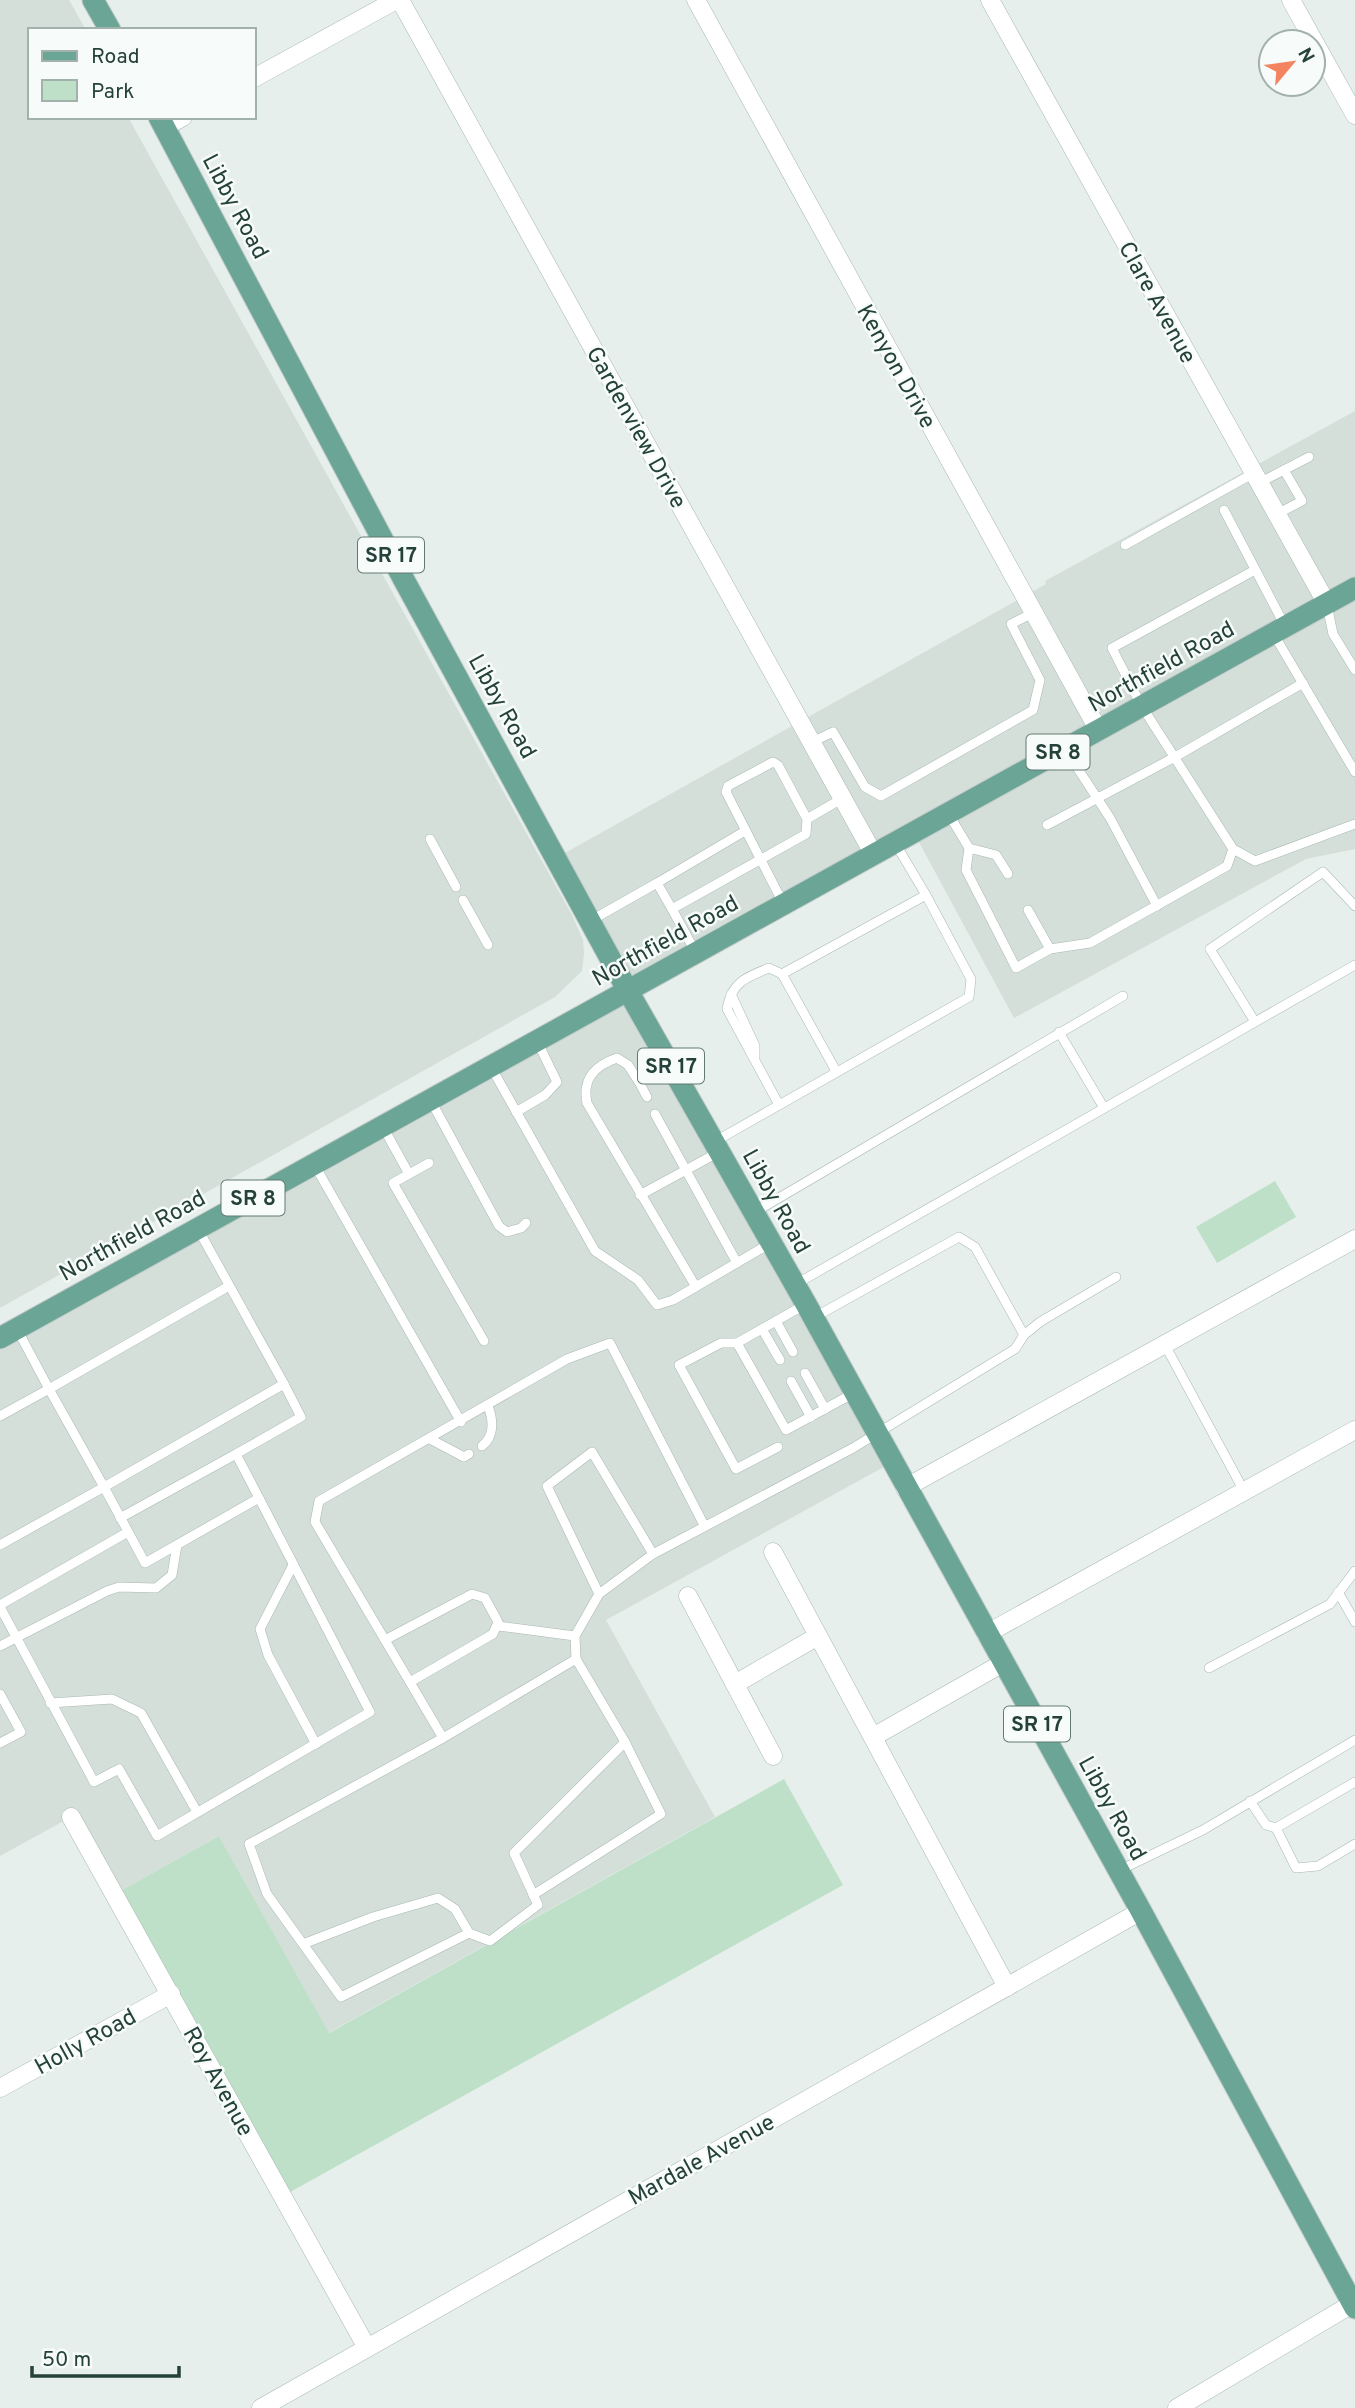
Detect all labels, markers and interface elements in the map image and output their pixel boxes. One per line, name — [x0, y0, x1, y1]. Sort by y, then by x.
legend — [28, 28, 256, 119]
north arrow — [1257, 28, 1327, 98]
text: Road — [91, 44, 140, 71]
text: N — [1291, 44, 1319, 68]
text: Park — [91, 79, 134, 106]
street label: Libby Road — [194, 149, 274, 265]
street label: Clare Avenue — [1110, 237, 1201, 369]
street label: Kenyon Drive — [849, 300, 941, 434]
street label: Gardenview Drive — [578, 342, 691, 514]
road number: SR 17 — [358, 538, 424, 572]
street label: Northfield Road — [1084, 616, 1241, 720]
street label: Libby Road — [460, 650, 541, 765]
road number: SR 8 — [1026, 734, 1090, 770]
street label: Northfield Road — [588, 890, 745, 994]
road number: SR 17 — [638, 1048, 704, 1084]
street label: Libby Road — [734, 1145, 815, 1260]
road number: SR 8 — [222, 1180, 284, 1216]
street label: Northfield Road — [55, 1185, 212, 1289]
road number: SR 17 — [1004, 1706, 1070, 1742]
street label: Libby Road — [1070, 1752, 1151, 1867]
street label: Holly Road — [30, 2003, 142, 2083]
street label: Roy Avenue — [175, 2022, 259, 2142]
street label: Mardale Avenue — [624, 2109, 781, 2213]
scale bar — [32, 2334, 178, 2378]
text: 50 m — [42, 2347, 91, 2374]

